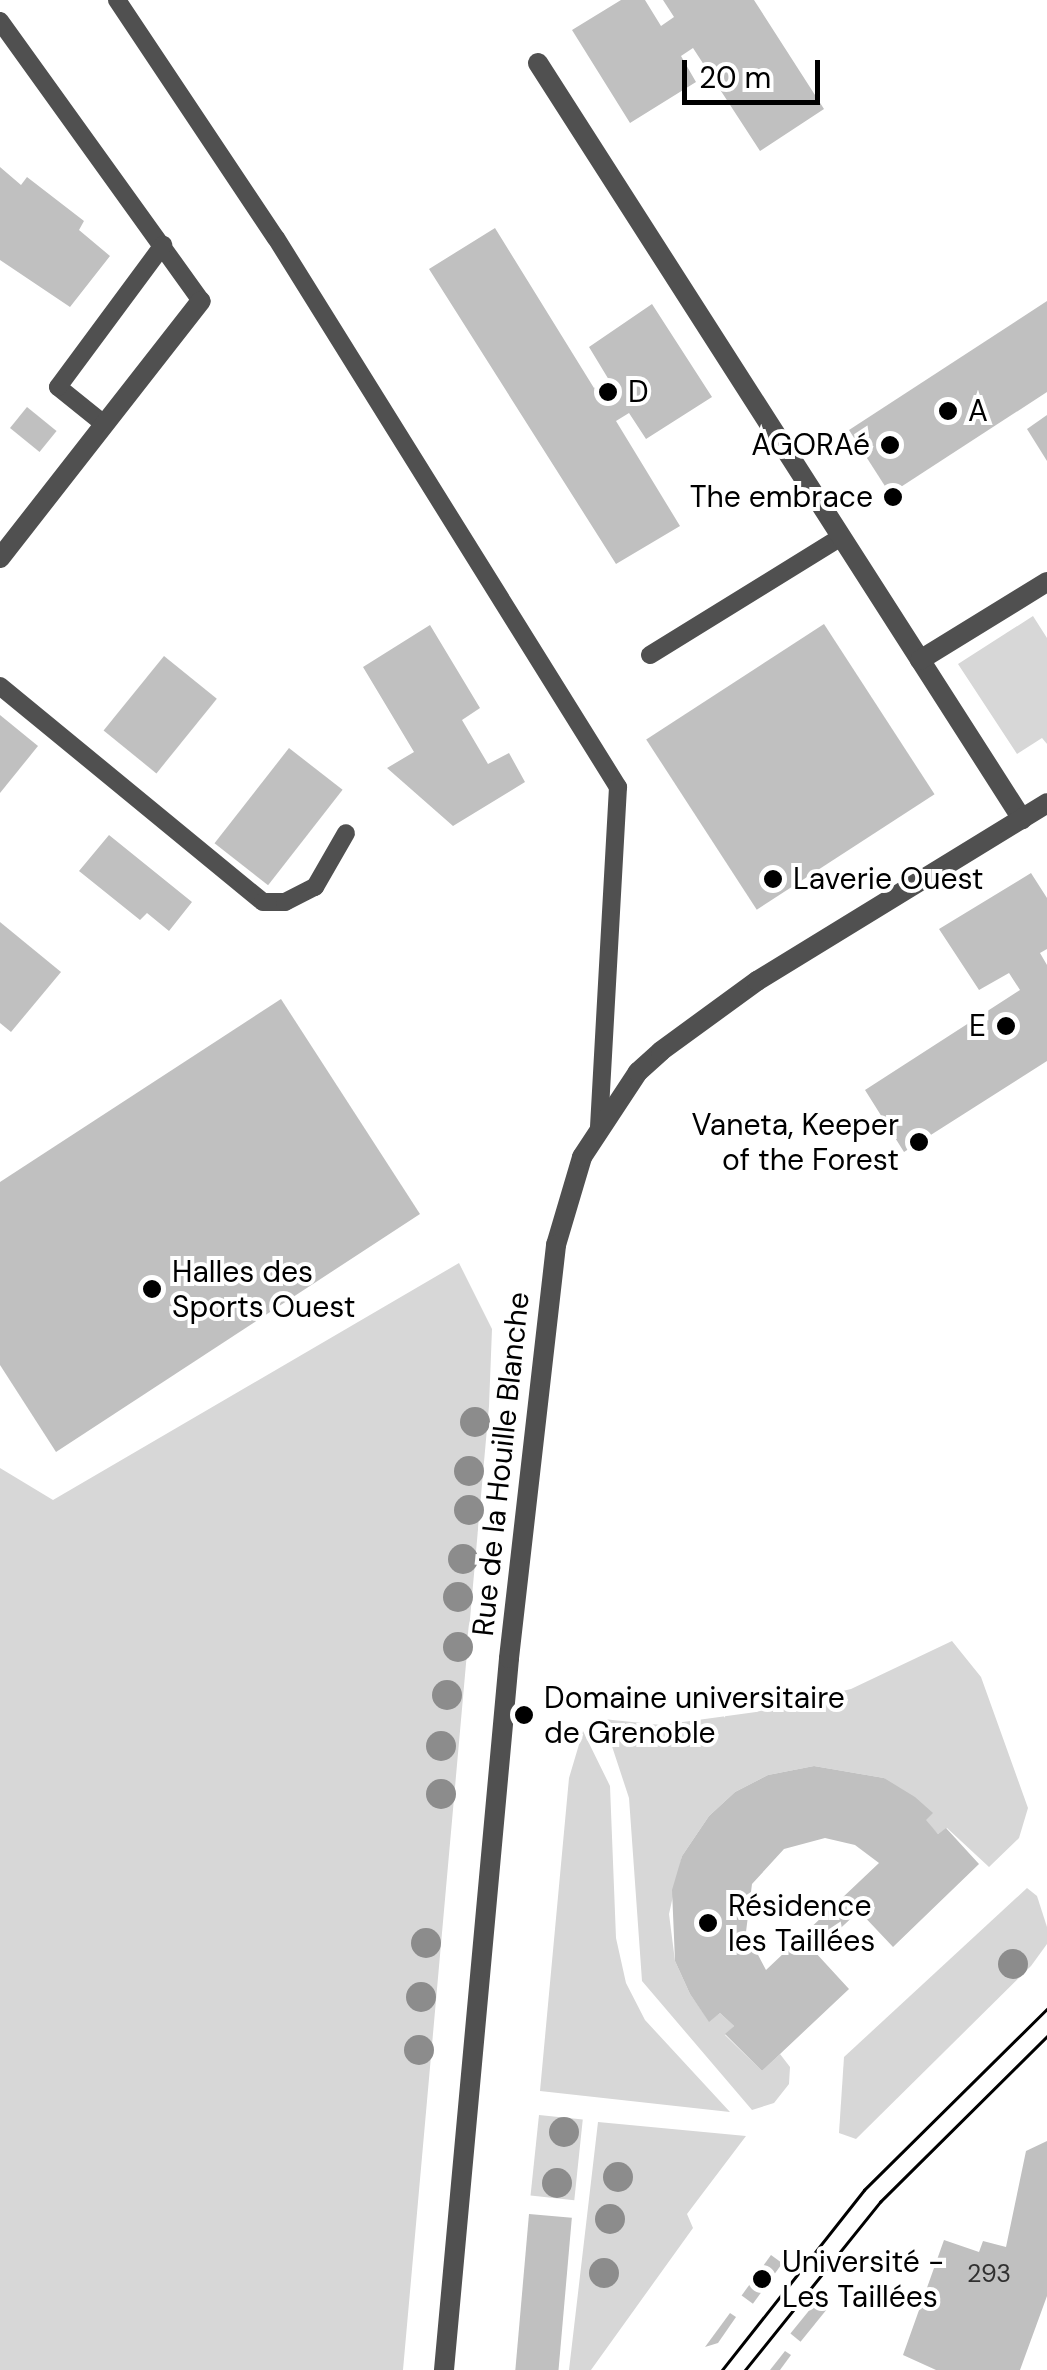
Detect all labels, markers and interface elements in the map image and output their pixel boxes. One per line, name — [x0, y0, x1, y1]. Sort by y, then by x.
scale bar — [687, 40, 824, 102]
text: 20 m — [699, 58, 771, 97]
place label: D — [628, 374, 649, 410]
marker: D — [597, 381, 619, 403]
place label: A — [968, 393, 988, 429]
marker: A — [937, 400, 959, 422]
place label: AGORAé — [751, 427, 870, 463]
marker: AGORAé — [879, 434, 901, 456]
place label: The embrace — [690, 479, 873, 515]
marker: The embrace — [882, 486, 904, 508]
place label: Laverie Ouest — [793, 861, 984, 897]
marker: Laverie Ouest — [762, 868, 784, 890]
place label: E — [969, 1008, 986, 1044]
marker: E — [995, 1015, 1017, 1037]
place label: Vaneta, Keeper of the Forest — [691, 1107, 899, 1178]
marker: Vaneta, Keeper of the Forest — [908, 1131, 930, 1153]
place label: Halles des Sports Ouest — [172, 1254, 355, 1324]
marker: Halles des Sports Ouest — [141, 1278, 163, 1300]
street label: Rue de la Houille Blanche — [465, 1290, 537, 1638]
place label: Domaine universitaire de Grenoble — [544, 1680, 845, 1750]
marker: Domaine universitaire de Grenoble — [513, 1704, 535, 1726]
place label: Résidence les Taillées — [728, 1888, 875, 1958]
marker: Résidence les Taillées — [697, 1912, 719, 1934]
place label: Université - Les Taillées — [782, 2244, 944, 2314]
house number: 293 — [967, 2259, 1011, 2289]
marker: Université - Les Taillées — [751, 2268, 773, 2290]

